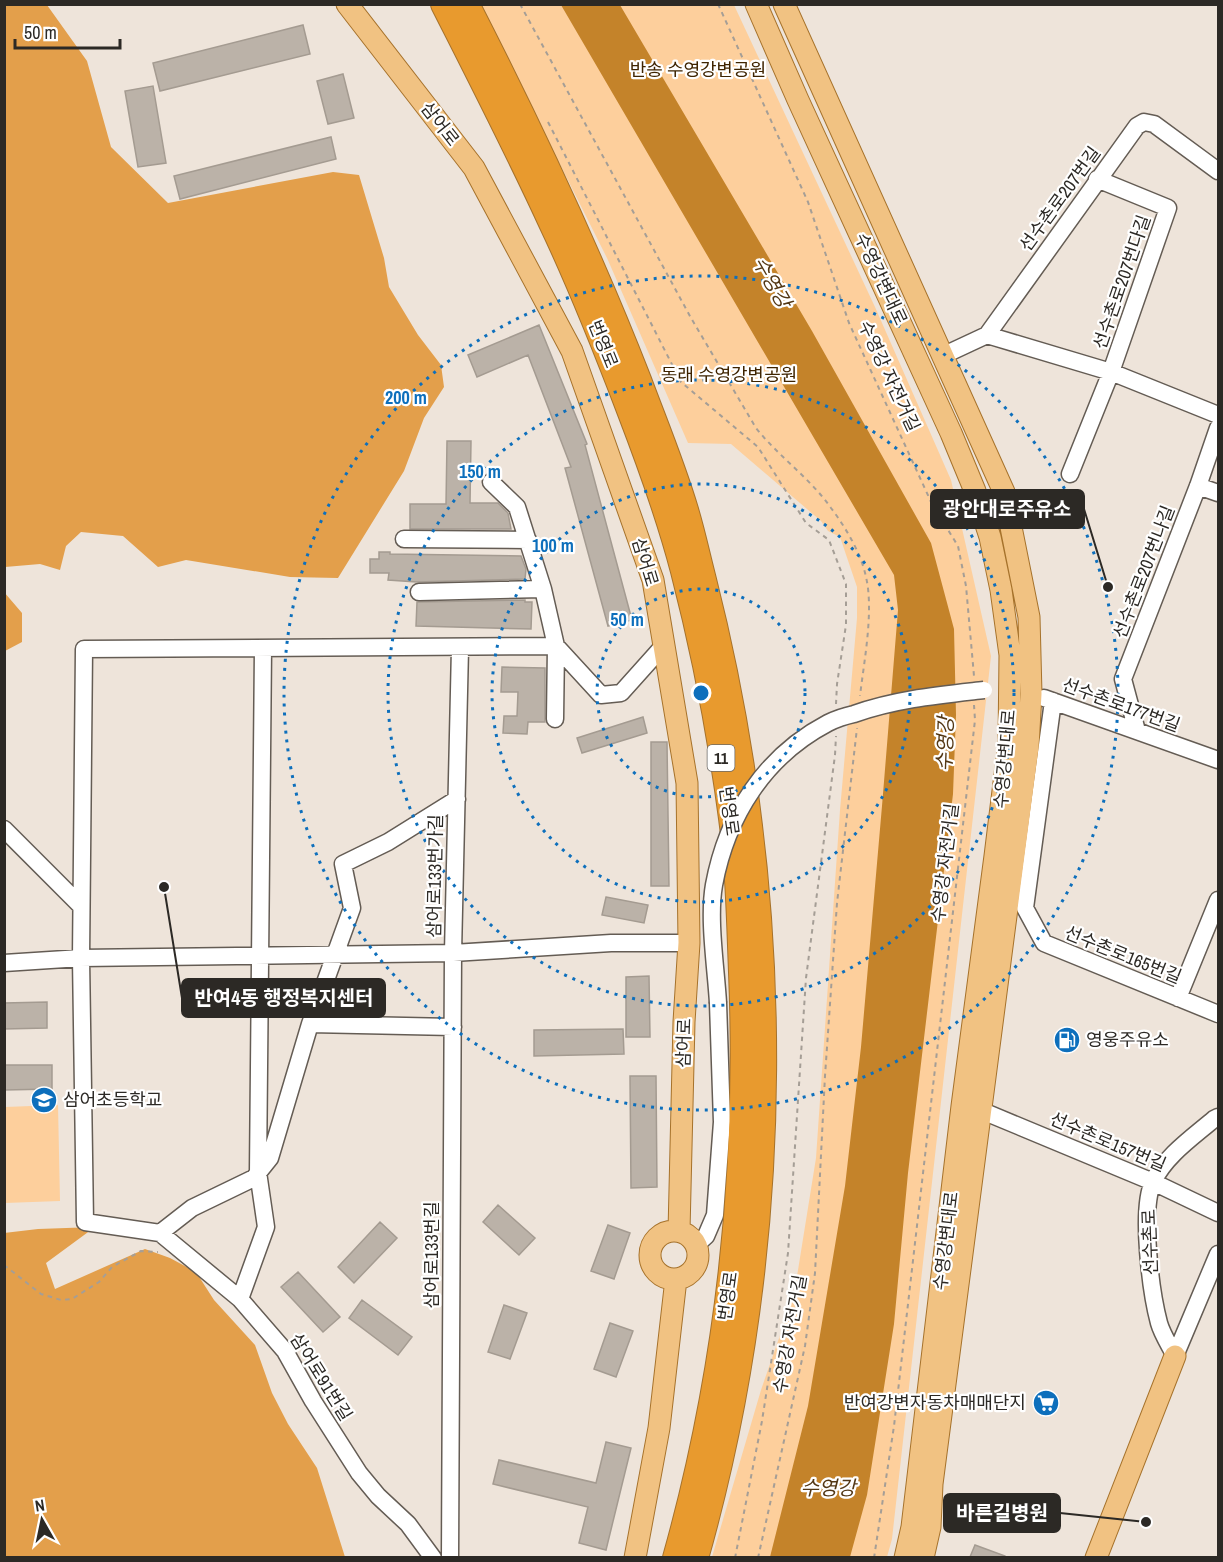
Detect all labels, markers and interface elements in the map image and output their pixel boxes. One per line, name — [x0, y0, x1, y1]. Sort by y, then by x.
scale bar — [15, 12, 120, 50]
text: 50 m — [24, 20, 57, 45]
park label: 반송 수영강변공원 — [630, 57, 766, 82]
street label: 삼어로 — [415, 96, 466, 151]
street label: 선수촌로207번길 — [1013, 141, 1106, 256]
street label: 선수촌로207번다길 — [1087, 211, 1156, 352]
street label: 수영강변대로 — [849, 228, 914, 329]
water label: 수영강 — [747, 251, 799, 315]
street label: 번영로 — [583, 316, 624, 372]
street label: 수영강 자전거길 — [853, 316, 926, 435]
park label: 동래 수영강변공원 — [661, 362, 797, 387]
text: 200 m — [385, 385, 427, 410]
text: 150 m — [459, 459, 501, 484]
callout: 광안대로주유소 — [931, 490, 1084, 528]
text: 광안대로주유소 — [943, 495, 1071, 522]
street label: 선수촌로207번나길 — [1107, 502, 1180, 642]
text: 100 m — [532, 533, 574, 558]
street label: 삼어로 — [626, 534, 665, 589]
text: 50 m — [610, 607, 644, 632]
street label: 선수촌로177번길 — [1059, 672, 1184, 737]
centre of rings — [691, 683, 711, 703]
street label: 수영강변대로 — [988, 708, 1021, 810]
water label: 수영강 — [930, 713, 959, 772]
road number: 11 — [708, 745, 734, 771]
street label: 번영로 — [714, 785, 745, 837]
street label: 수영강 자전거길 — [925, 802, 964, 924]
street label: 삼어로133번가길 — [421, 814, 448, 938]
street label: 선수촌로165번길 — [1061, 920, 1185, 989]
callout: 반여4동 행정복지센터 — [182, 979, 385, 1017]
text: 반여4동 행정복지센터 — [194, 984, 374, 1011]
street label: 삼어로 — [670, 1018, 697, 1068]
fuel station icon: 영웅주유소 — [1052, 1025, 1082, 1055]
place label: 영웅주유소 — [1086, 1027, 1169, 1052]
school or university icon: 삼어초등학교 — [29, 1085, 59, 1115]
place label: 삼어초등학교 — [63, 1087, 162, 1112]
street label: 선수촌로157번길 — [1046, 1106, 1170, 1177]
street label: 수영강변대로 — [927, 1190, 964, 1292]
street label: 삼어로133번길 — [419, 1201, 444, 1309]
street label: 선수촌로 — [1136, 1208, 1163, 1276]
street label: 번영로 — [712, 1270, 743, 1322]
street label: 수영강 자전거길 — [767, 1273, 812, 1395]
street label: 삼어로91번길 — [285, 1328, 358, 1425]
supermarket icon: 반여강변자동차매매단지 — [1031, 1388, 1061, 1418]
place label: 반여강변자동차매매단지 — [844, 1390, 1026, 1415]
water label: 수영강 — [800, 1474, 858, 1501]
north arrow — [12, 1490, 72, 1550]
text: N — [33, 1494, 46, 1517]
callout: 바른길병원 — [944, 1494, 1060, 1532]
text: 바른길병원 — [956, 1499, 1048, 1526]

